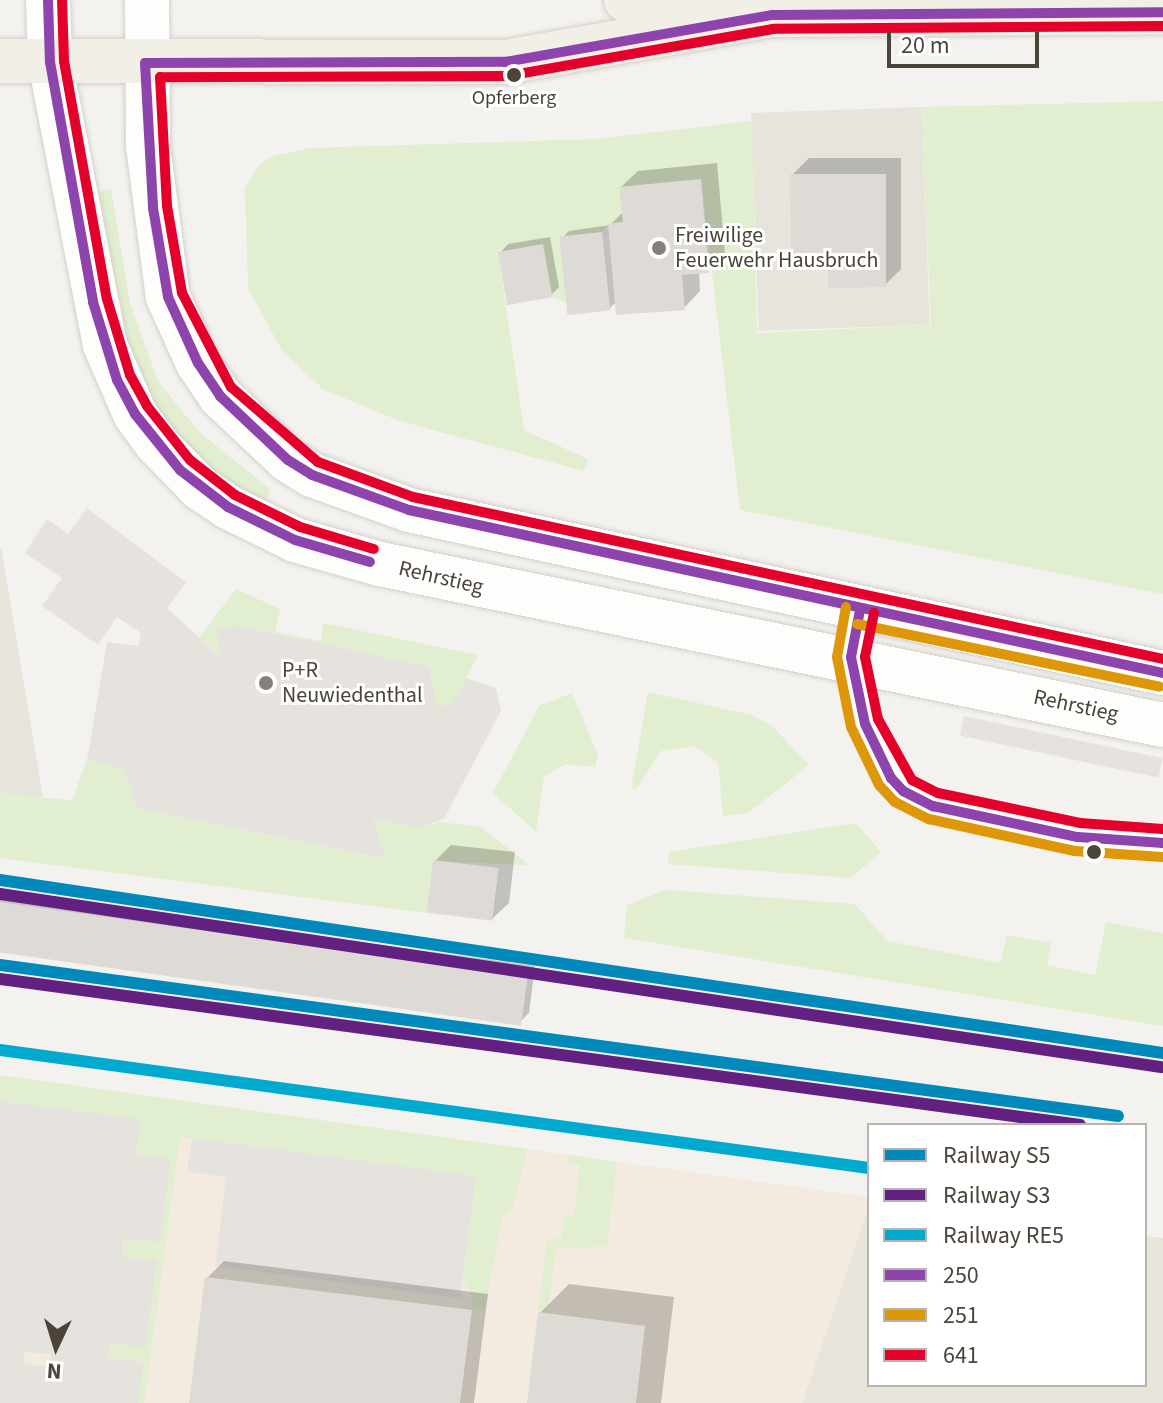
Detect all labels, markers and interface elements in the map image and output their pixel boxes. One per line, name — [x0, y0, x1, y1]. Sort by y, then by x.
scale bar — [891, 16, 1043, 66]
text: 20 m — [901, 28, 950, 63]
marker: Opferberg — [506, 67, 522, 83]
place label: Opferberg — [472, 86, 556, 110]
place label: Freiwilige Feuerwehr Hausbruch — [675, 222, 878, 274]
marker: Freiwilige Feuerwehr Hausbruch — [650, 239, 668, 257]
street label: Rehrstieg — [396, 555, 486, 601]
place label: P+R Neuwiedenthal — [282, 657, 423, 708]
marker: P+R Neuwiedenthal — [257, 674, 275, 692]
street label: Rehrstieg — [1031, 684, 1121, 728]
unlabelled marker — [1086, 844, 1102, 860]
legend — [867, 1123, 1147, 1387]
text: Railway S5 — [943, 1138, 1051, 1173]
text: Railway S3 — [943, 1178, 1051, 1213]
text: Railway RE5 — [943, 1218, 1064, 1253]
text: 250 — [943, 1258, 979, 1293]
text: 251 — [943, 1298, 979, 1333]
north arrow — [16, 1307, 96, 1387]
text: 641 — [943, 1338, 979, 1373]
text: N — [46, 1354, 63, 1387]

